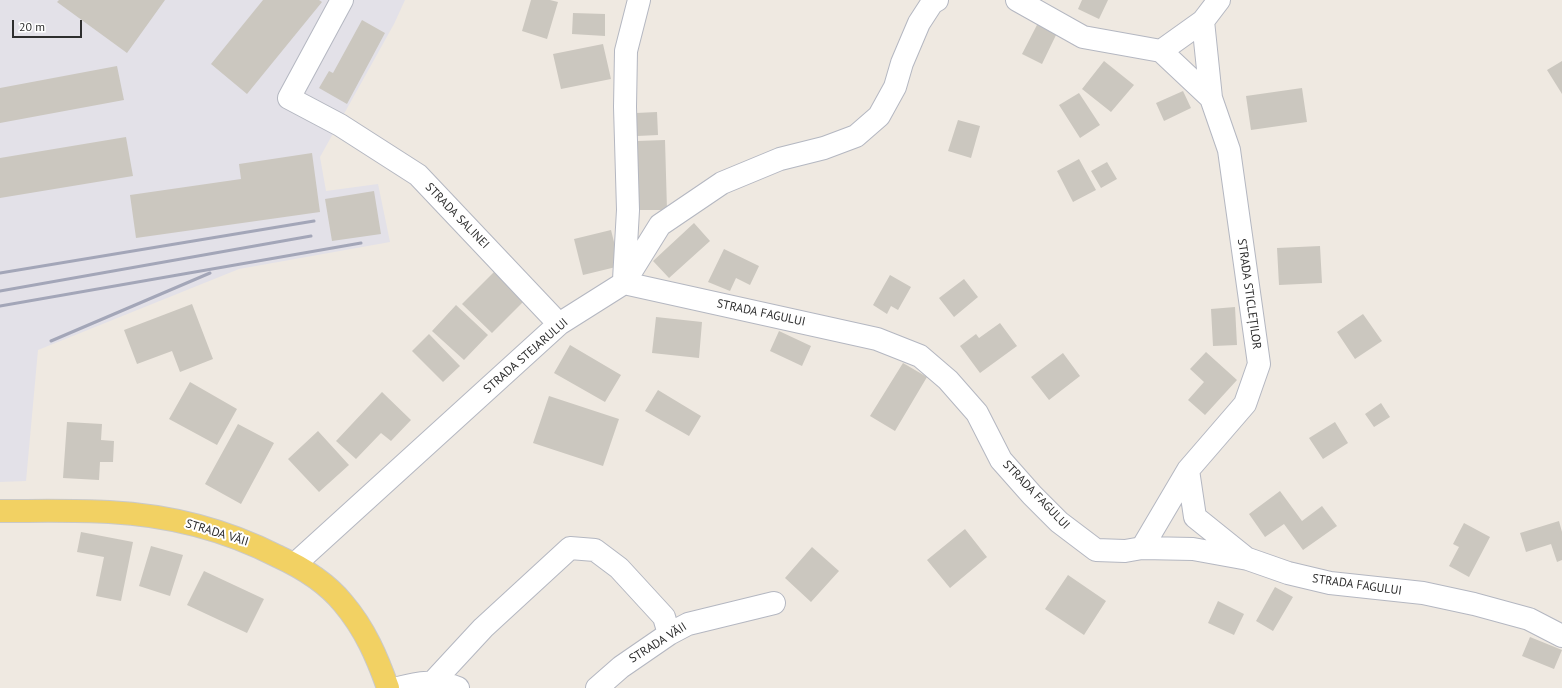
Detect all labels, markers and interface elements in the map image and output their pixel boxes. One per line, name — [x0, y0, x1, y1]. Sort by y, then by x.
scale bar — [14, 12, 84, 38]
text: 20 m — [19, 19, 45, 34]
street label: STRADA SALINEI — [422, 180, 492, 252]
street label: STRADA STICLEȚILOR — [1234, 238, 1264, 350]
street label: STRADA FAGULUI — [715, 297, 807, 329]
street label: STRADA STEJARULUI — [481, 315, 571, 397]
street label: STRADA FAGULUI — [999, 458, 1073, 532]
street label: STRADA VĂII — [184, 517, 250, 549]
street label: STRADA FAGULUI — [1311, 572, 1403, 598]
street label: STRADA VĂII — [627, 620, 689, 666]

